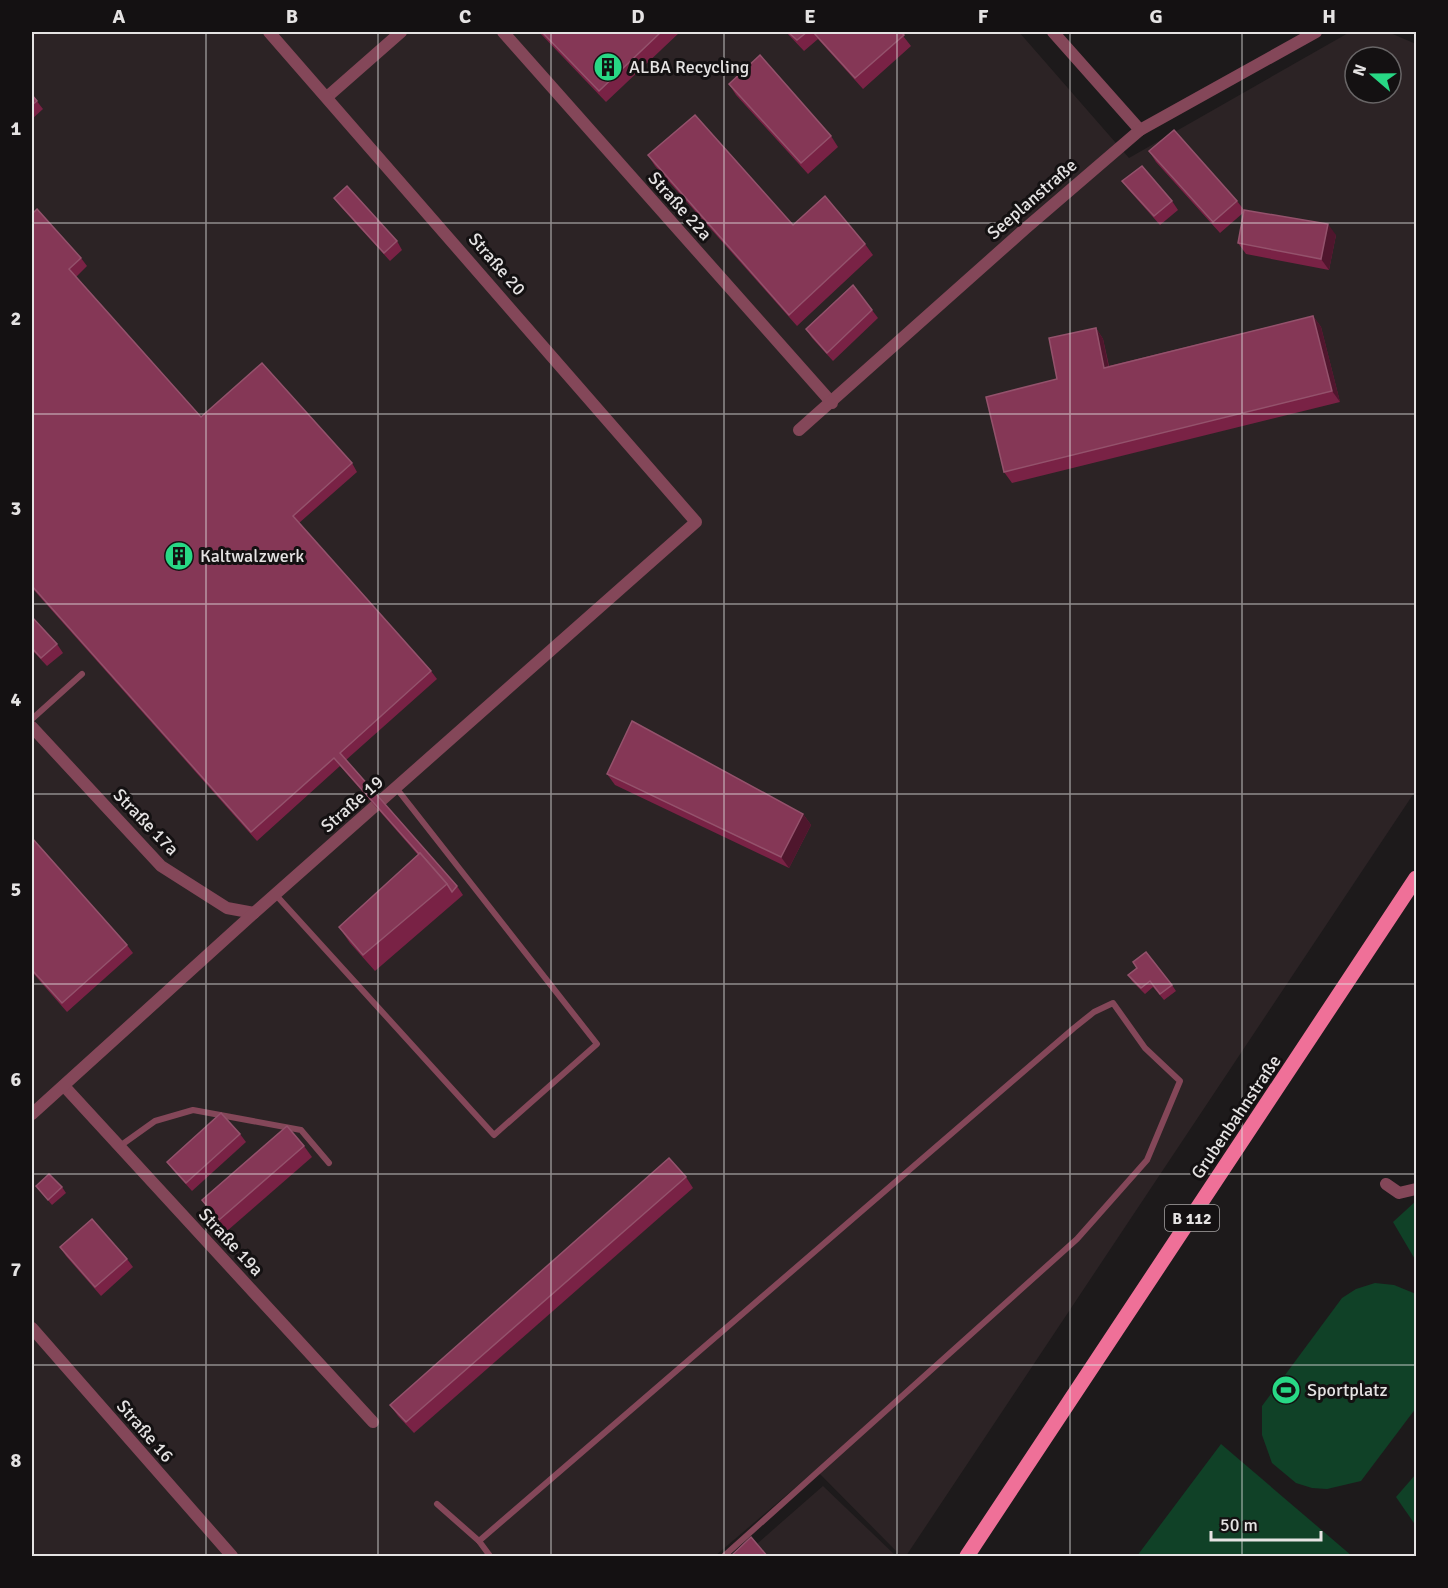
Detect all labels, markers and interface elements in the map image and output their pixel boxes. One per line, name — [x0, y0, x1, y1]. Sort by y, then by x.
text: A — [113, 4, 126, 29]
text: B — [286, 4, 298, 29]
text: C — [459, 4, 471, 29]
text: D — [631, 4, 645, 29]
text: E — [804, 4, 816, 29]
text: F — [978, 4, 989, 29]
text: G — [1149, 4, 1163, 29]
text: H — [1322, 4, 1336, 29]
north arrow — [1343, 45, 1403, 105]
building icon: ALBA Recycling — [592, 51, 624, 83]
place label: ALBA Recycling — [629, 56, 749, 78]
text: N — [1349, 62, 1371, 79]
text: 1 — [11, 116, 22, 141]
street label: Seeplanstraße — [983, 154, 1081, 244]
street label: Straße 22a — [643, 167, 717, 245]
street label: Straße 20 — [464, 228, 530, 300]
text: 2 — [11, 306, 21, 331]
text: 3 — [11, 496, 21, 521]
building icon: Kaltwalzwerk — [163, 540, 195, 572]
place label: Kaltwalzwerk — [200, 545, 304, 567]
text: 4 — [11, 687, 22, 712]
street label: Straße 19 — [316, 771, 388, 837]
street label: Straße 17a — [109, 784, 183, 860]
text: 5 — [11, 877, 21, 902]
street label: Grubenbahnstraße — [1186, 1051, 1286, 1183]
text: 6 — [11, 1067, 22, 1092]
street label: Straße 19a — [194, 1204, 268, 1280]
road number: B 112 — [1165, 1205, 1219, 1231]
text: 7 — [11, 1257, 22, 1282]
sports icon: Sportplatz — [1270, 1374, 1302, 1406]
place label: Sportplatz — [1307, 1379, 1388, 1401]
street label: Straße 16 — [112, 1395, 178, 1467]
text: 8 — [11, 1448, 22, 1473]
scale bar — [1211, 1504, 1320, 1542]
text: 50 m — [1220, 1514, 1258, 1536]

